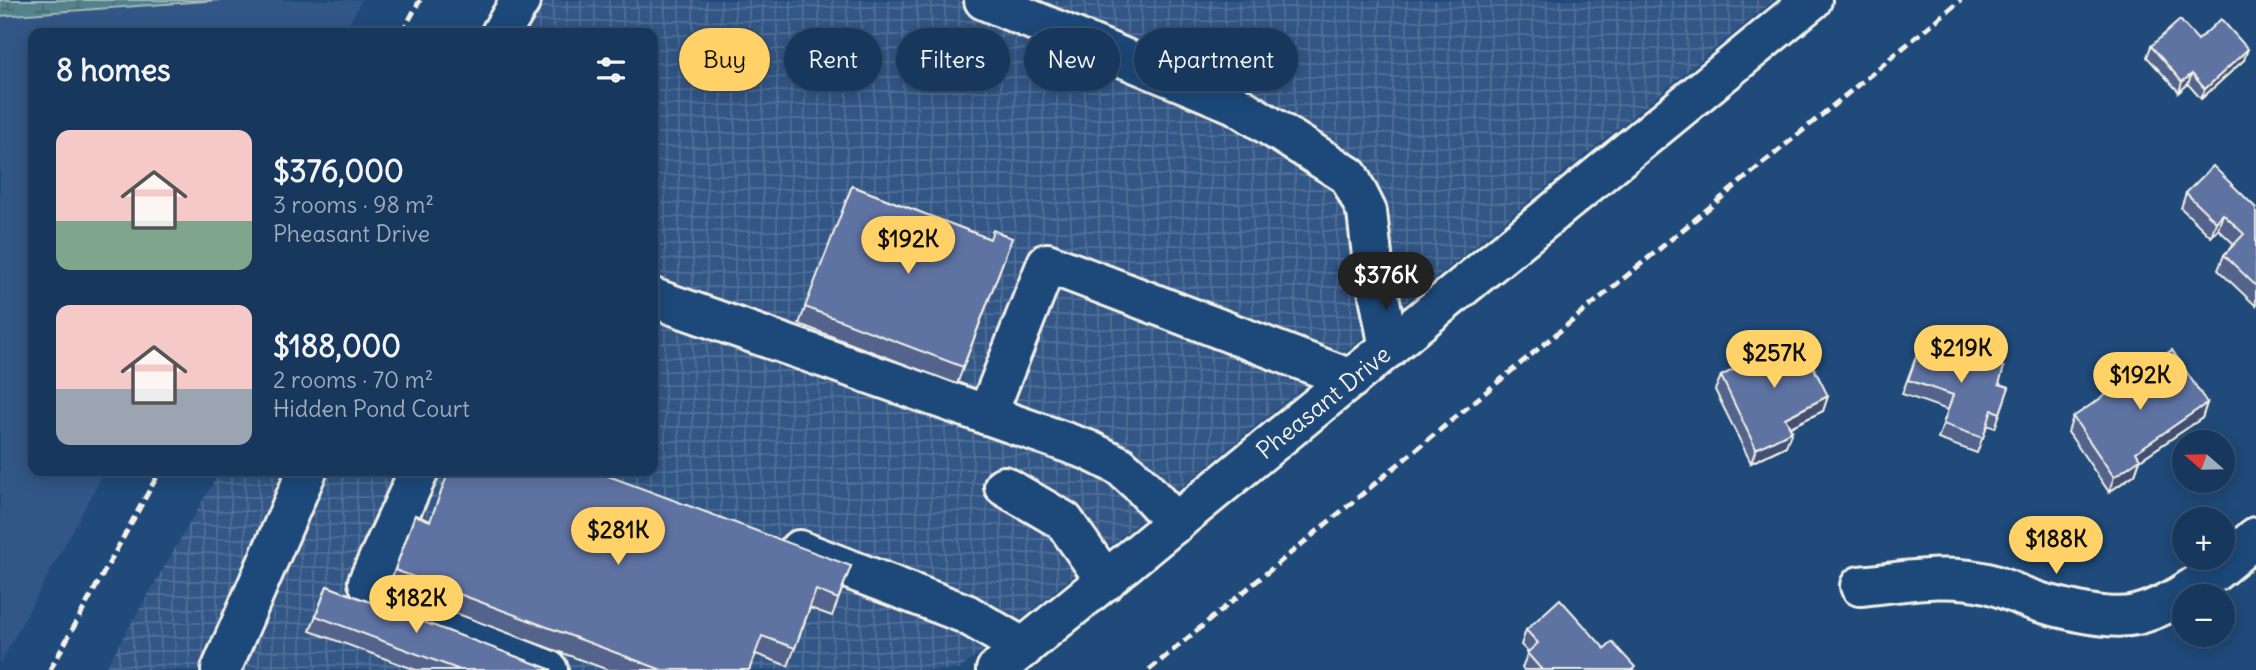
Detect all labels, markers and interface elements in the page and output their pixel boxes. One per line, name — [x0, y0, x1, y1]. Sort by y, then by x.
chip: Buy — [679, 28, 770, 91]
chip: Rent — [784, 28, 882, 91]
chip: Filters — [896, 28, 1010, 91]
chip: New — [1024, 28, 1120, 91]
chip: Apartment — [1134, 28, 1298, 91]
text: 8 homes — [56, 51, 171, 89]
icon: filters — [592, 51, 630, 89]
text: $376,000 — [273, 152, 404, 190]
icon: home — [112, 158, 196, 242]
text: 3 rooms · 98 m² — [273, 190, 434, 219]
pin: $192K — [859, 216, 957, 276]
text: Pheasant Drive — [273, 219, 430, 248]
text: $192K — [877, 224, 939, 253]
pin: $376K — [1337, 252, 1435, 312]
text: $376K — [1354, 260, 1418, 289]
pin: $219K — [1912, 326, 2010, 385]
text: $188,000 — [273, 327, 401, 365]
pin: $257K — [1725, 330, 1823, 390]
icon: home — [112, 333, 196, 417]
text: $219K — [1930, 333, 1992, 362]
text: $257K — [1742, 338, 1806, 367]
street label: Pheasant Drive — [1250, 339, 1396, 465]
pin: $192K — [2091, 352, 2189, 412]
text: $192K — [2109, 360, 2171, 389]
text: 2 rooms · 70 m² — [273, 365, 433, 394]
text: Hidden Pond Court — [273, 394, 470, 423]
north arrow — [2172, 430, 2235, 494]
map controls — [2172, 430, 2235, 647]
button: + — [2172, 507, 2235, 570]
pin: $281K — [569, 508, 667, 567]
text: $281K — [587, 515, 649, 544]
pin: $188K — [2007, 516, 2105, 576]
text: $188K — [2025, 524, 2087, 553]
pin: $182K — [367, 576, 465, 635]
text: $182K — [385, 583, 447, 612]
button: − — [2172, 584, 2235, 647]

